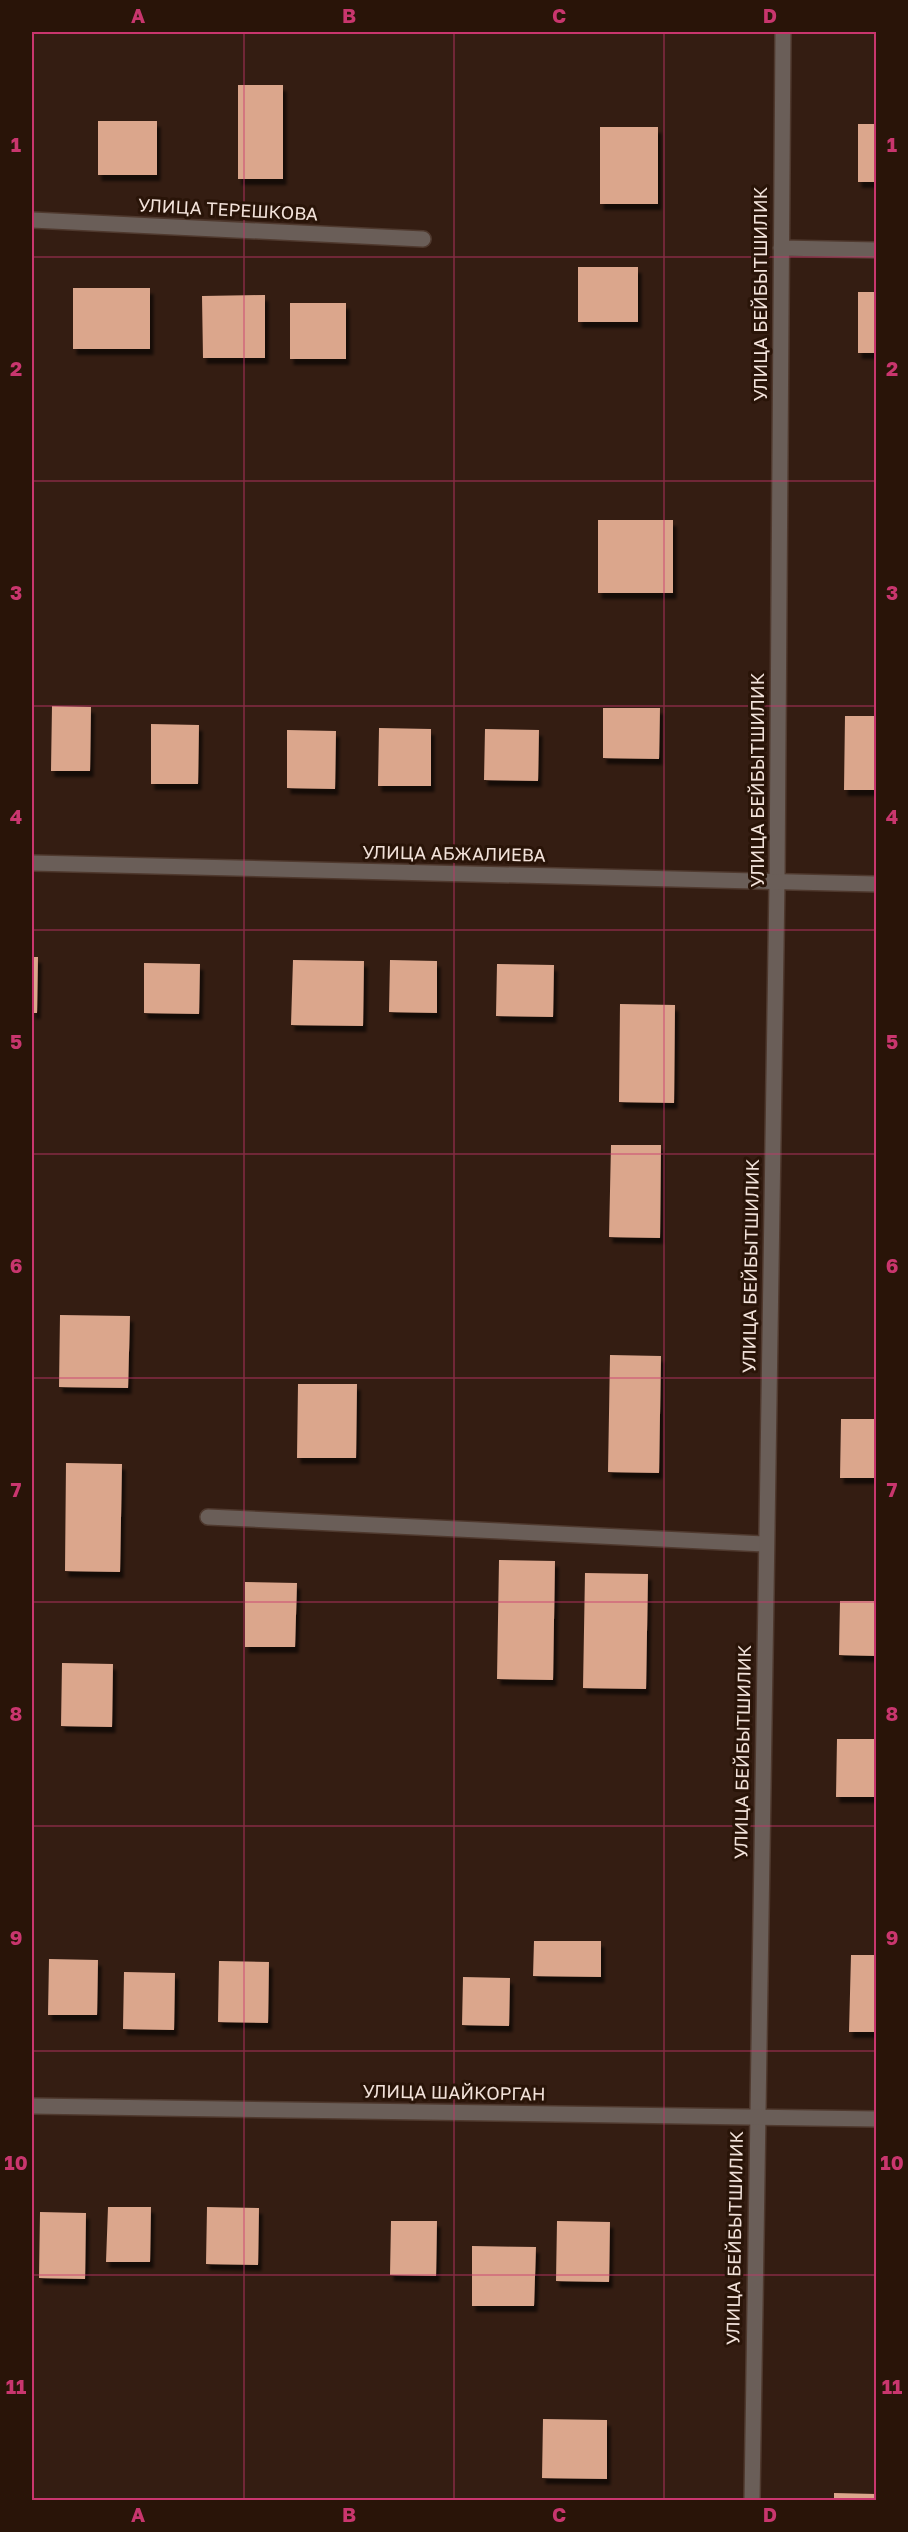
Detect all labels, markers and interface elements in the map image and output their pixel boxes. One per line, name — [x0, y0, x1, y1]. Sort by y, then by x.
text: A — [131, 3, 145, 27]
text: B — [342, 3, 356, 27]
text: C — [552, 3, 566, 27]
text: D — [763, 3, 777, 27]
text: 1 — [11, 132, 21, 156]
text: 1 — [887, 132, 897, 156]
street label: УЛИЦА БЕЙБЫТШИЛИК — [749, 186, 771, 401]
street label: УЛИЦА ТЕРЕШКОВА — [138, 193, 319, 225]
text: 2 — [10, 356, 22, 380]
text: 2 — [886, 356, 898, 380]
text: 3 — [10, 580, 22, 604]
text: 3 — [886, 580, 898, 604]
street label: УЛИЦА БЕЙБЫТШИЛИК — [746, 672, 768, 887]
text: 4 — [10, 804, 22, 828]
text: 4 — [886, 804, 898, 828]
street label: УЛИЦА АБЖАЛИЕВА — [362, 840, 546, 866]
text: 5 — [10, 1029, 22, 1053]
text: 5 — [886, 1029, 898, 1053]
street label: УЛИЦА БЕЙБЫТШИЛИК — [737, 1158, 763, 1373]
text: 6 — [10, 1253, 22, 1277]
text: 6 — [886, 1253, 898, 1277]
text: 7 — [11, 1477, 22, 1501]
text: 7 — [887, 1477, 898, 1501]
street label: УЛИЦА БЕЙБЫТШИЛИК — [729, 1644, 755, 1859]
text: 8 — [10, 1701, 22, 1725]
text: 8 — [886, 1701, 898, 1725]
text: 9 — [10, 1925, 22, 1949]
text: 9 — [886, 1925, 898, 1949]
street label: УЛИЦА ШАЙКОРГАН — [362, 2079, 546, 2105]
street label: УЛИЦА БЕЙБЫТШИЛИК — [721, 2130, 747, 2345]
text: 10 — [4, 2150, 28, 2174]
text: 10 — [880, 2150, 904, 2174]
text: 11 — [6, 2374, 26, 2398]
text: 11 — [882, 2374, 902, 2398]
text: A — [131, 2502, 145, 2526]
text: B — [342, 2502, 356, 2526]
text: C — [552, 2502, 566, 2526]
text: D — [763, 2502, 777, 2526]

